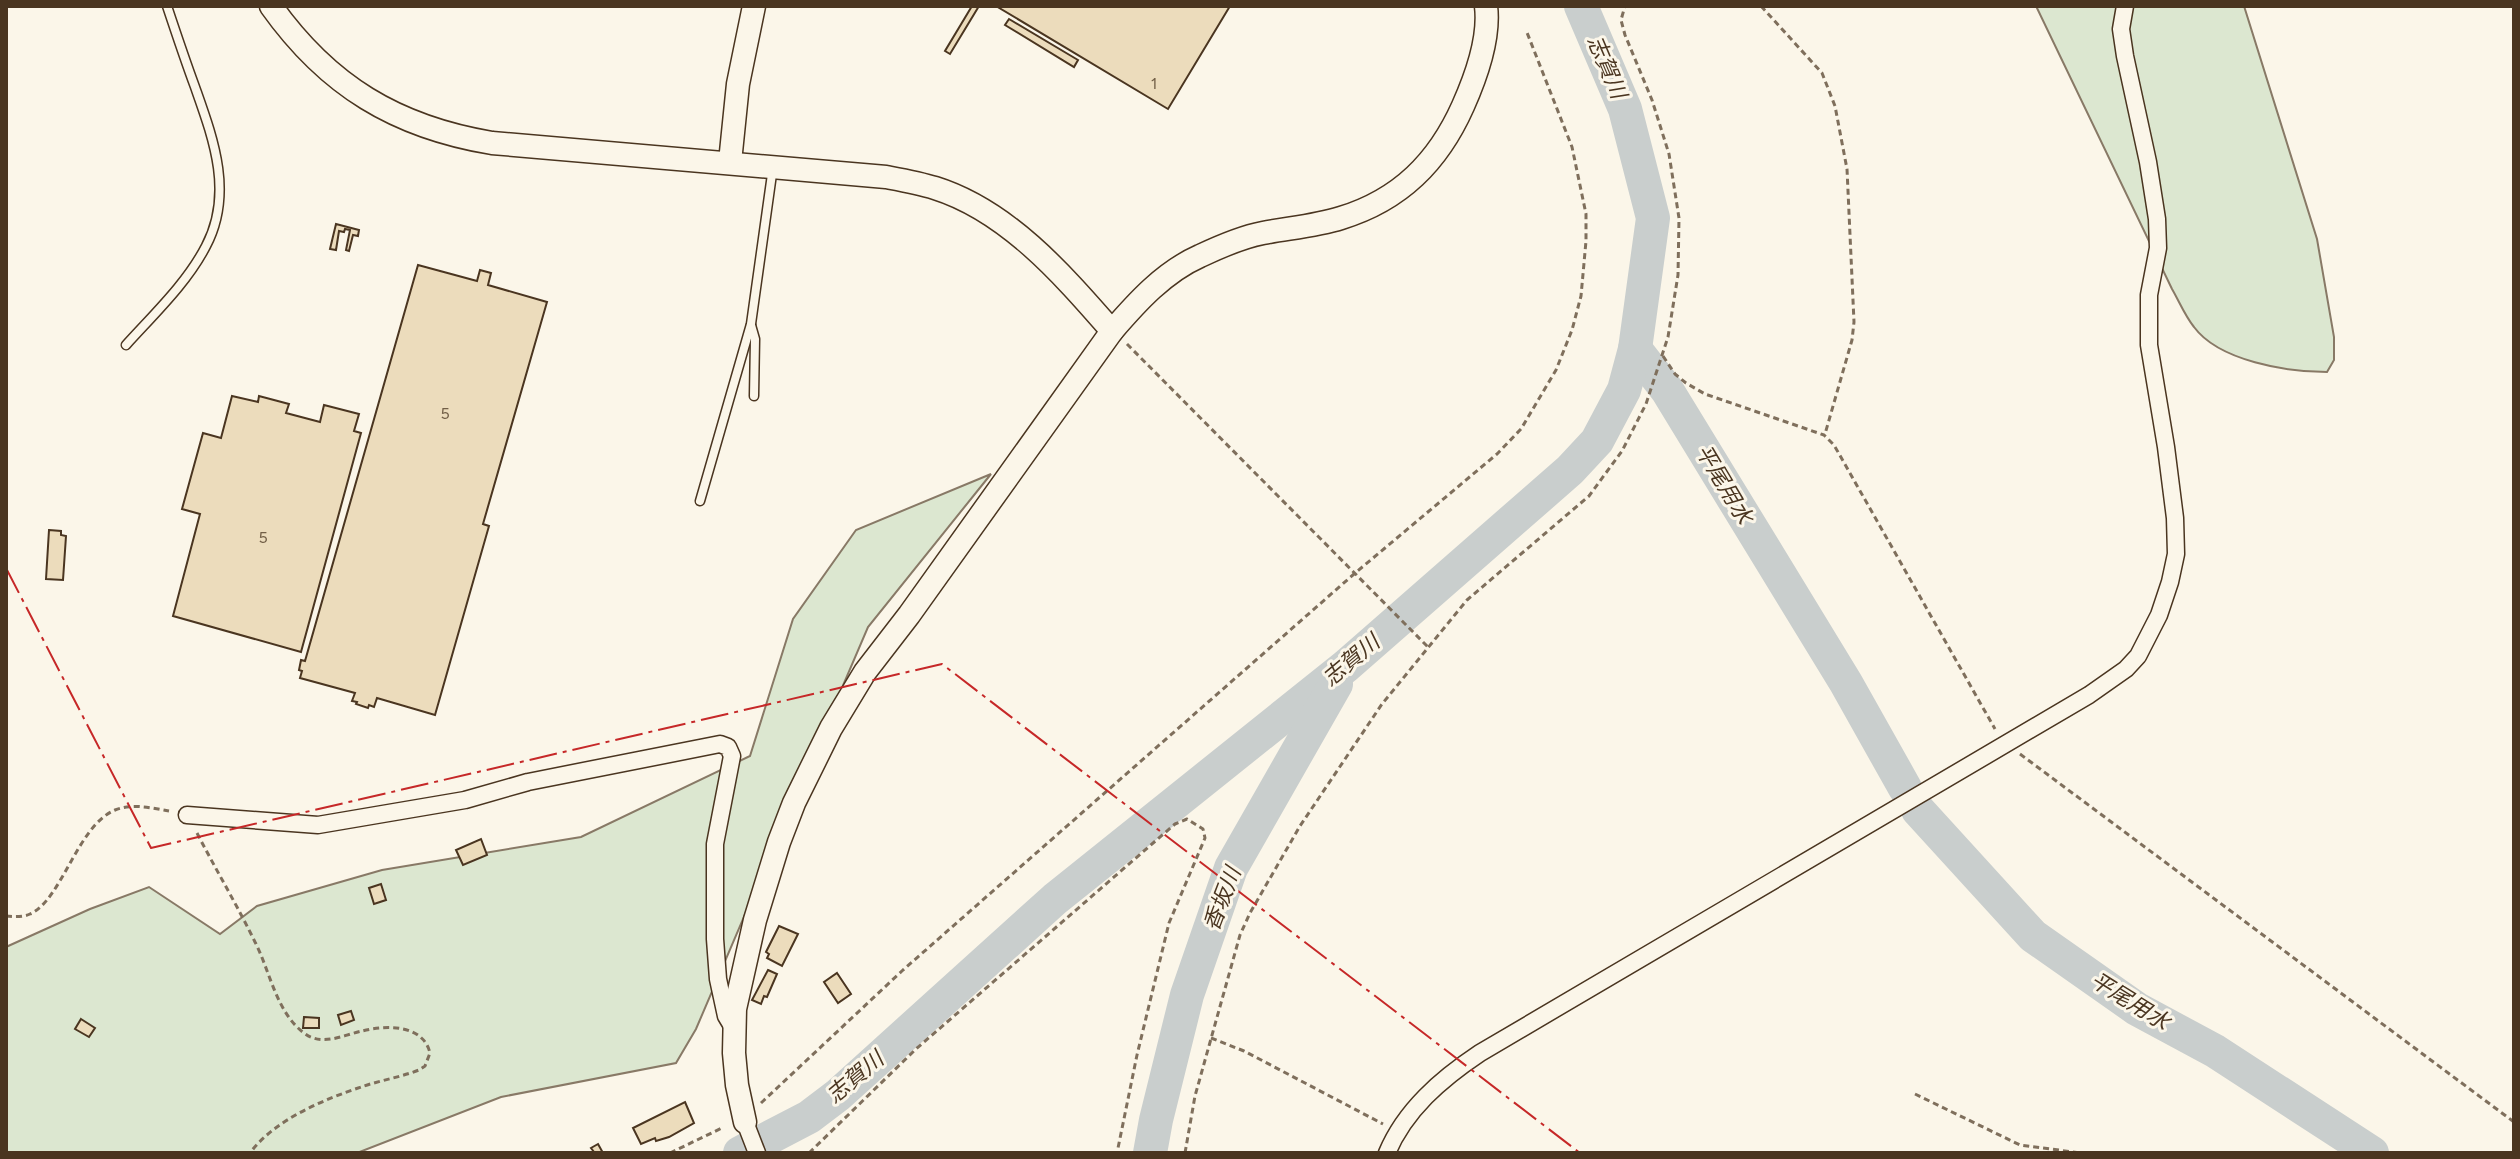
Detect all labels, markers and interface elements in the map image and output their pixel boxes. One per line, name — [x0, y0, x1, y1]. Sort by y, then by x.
water label: 志賀川 — [1582, 31, 1633, 104]
house number: 1 — [1151, 74, 1157, 93]
house number: 5 — [440, 404, 450, 423]
water label: 平尾用水 — [1690, 439, 1759, 530]
house number: 5 — [258, 528, 268, 547]
water label: 志賀川 — [1317, 627, 1386, 692]
water label: 香坂川 — [1198, 861, 1247, 935]
water label: 平尾用水 — [2086, 966, 2176, 1037]
water label: 志賀川 — [821, 1044, 890, 1109]

